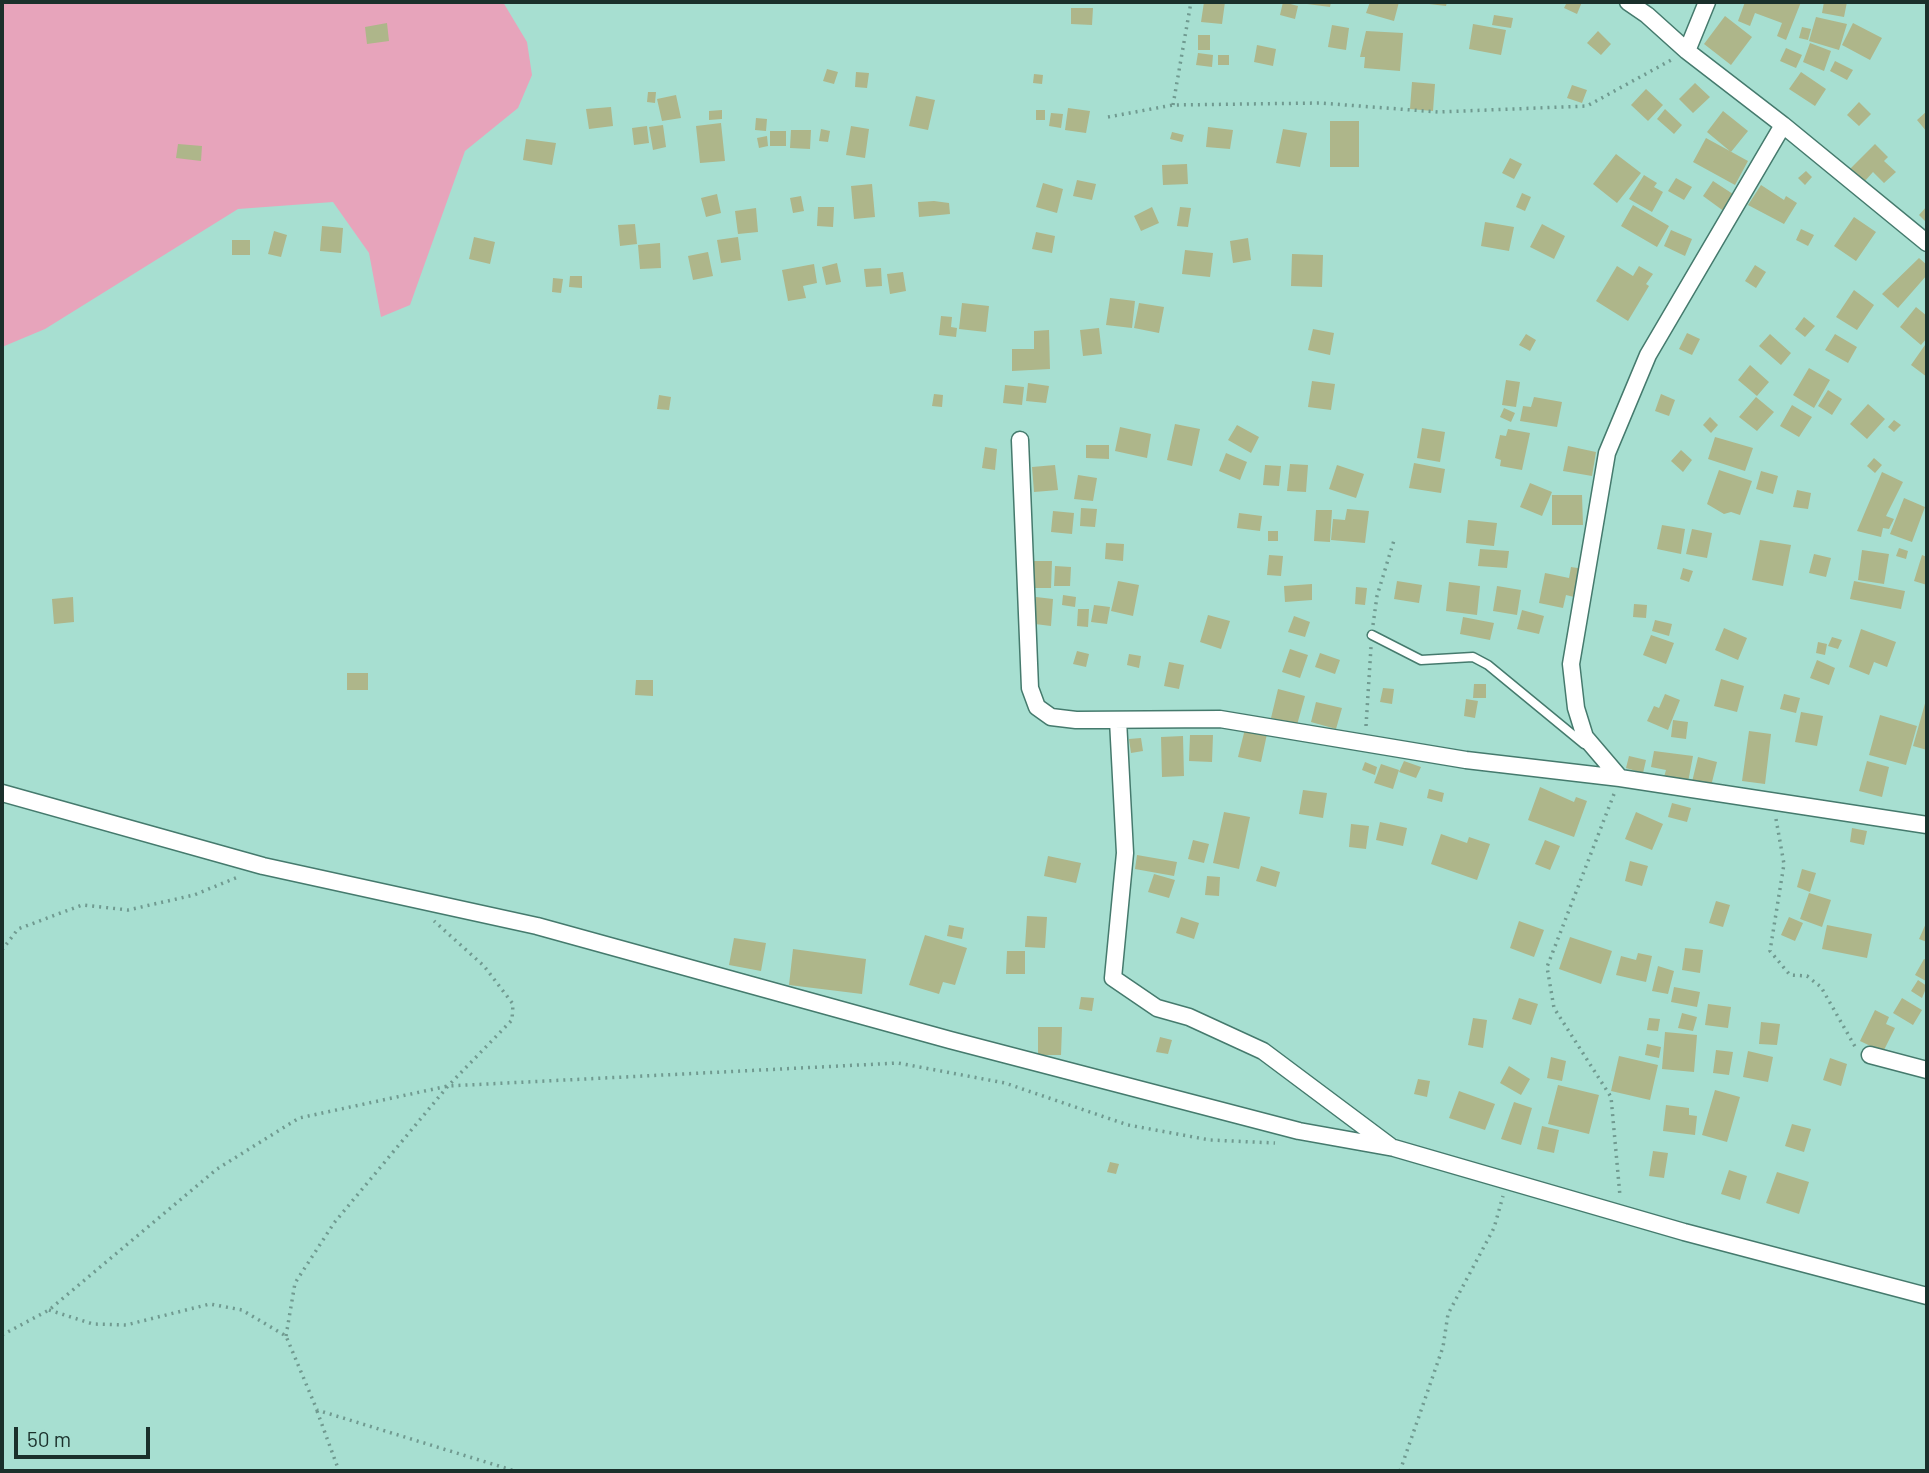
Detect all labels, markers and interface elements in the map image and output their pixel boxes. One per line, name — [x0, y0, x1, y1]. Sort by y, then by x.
scale bar — [18, 1414, 154, 1458]
text: 50 m — [27, 1426, 71, 1451]

